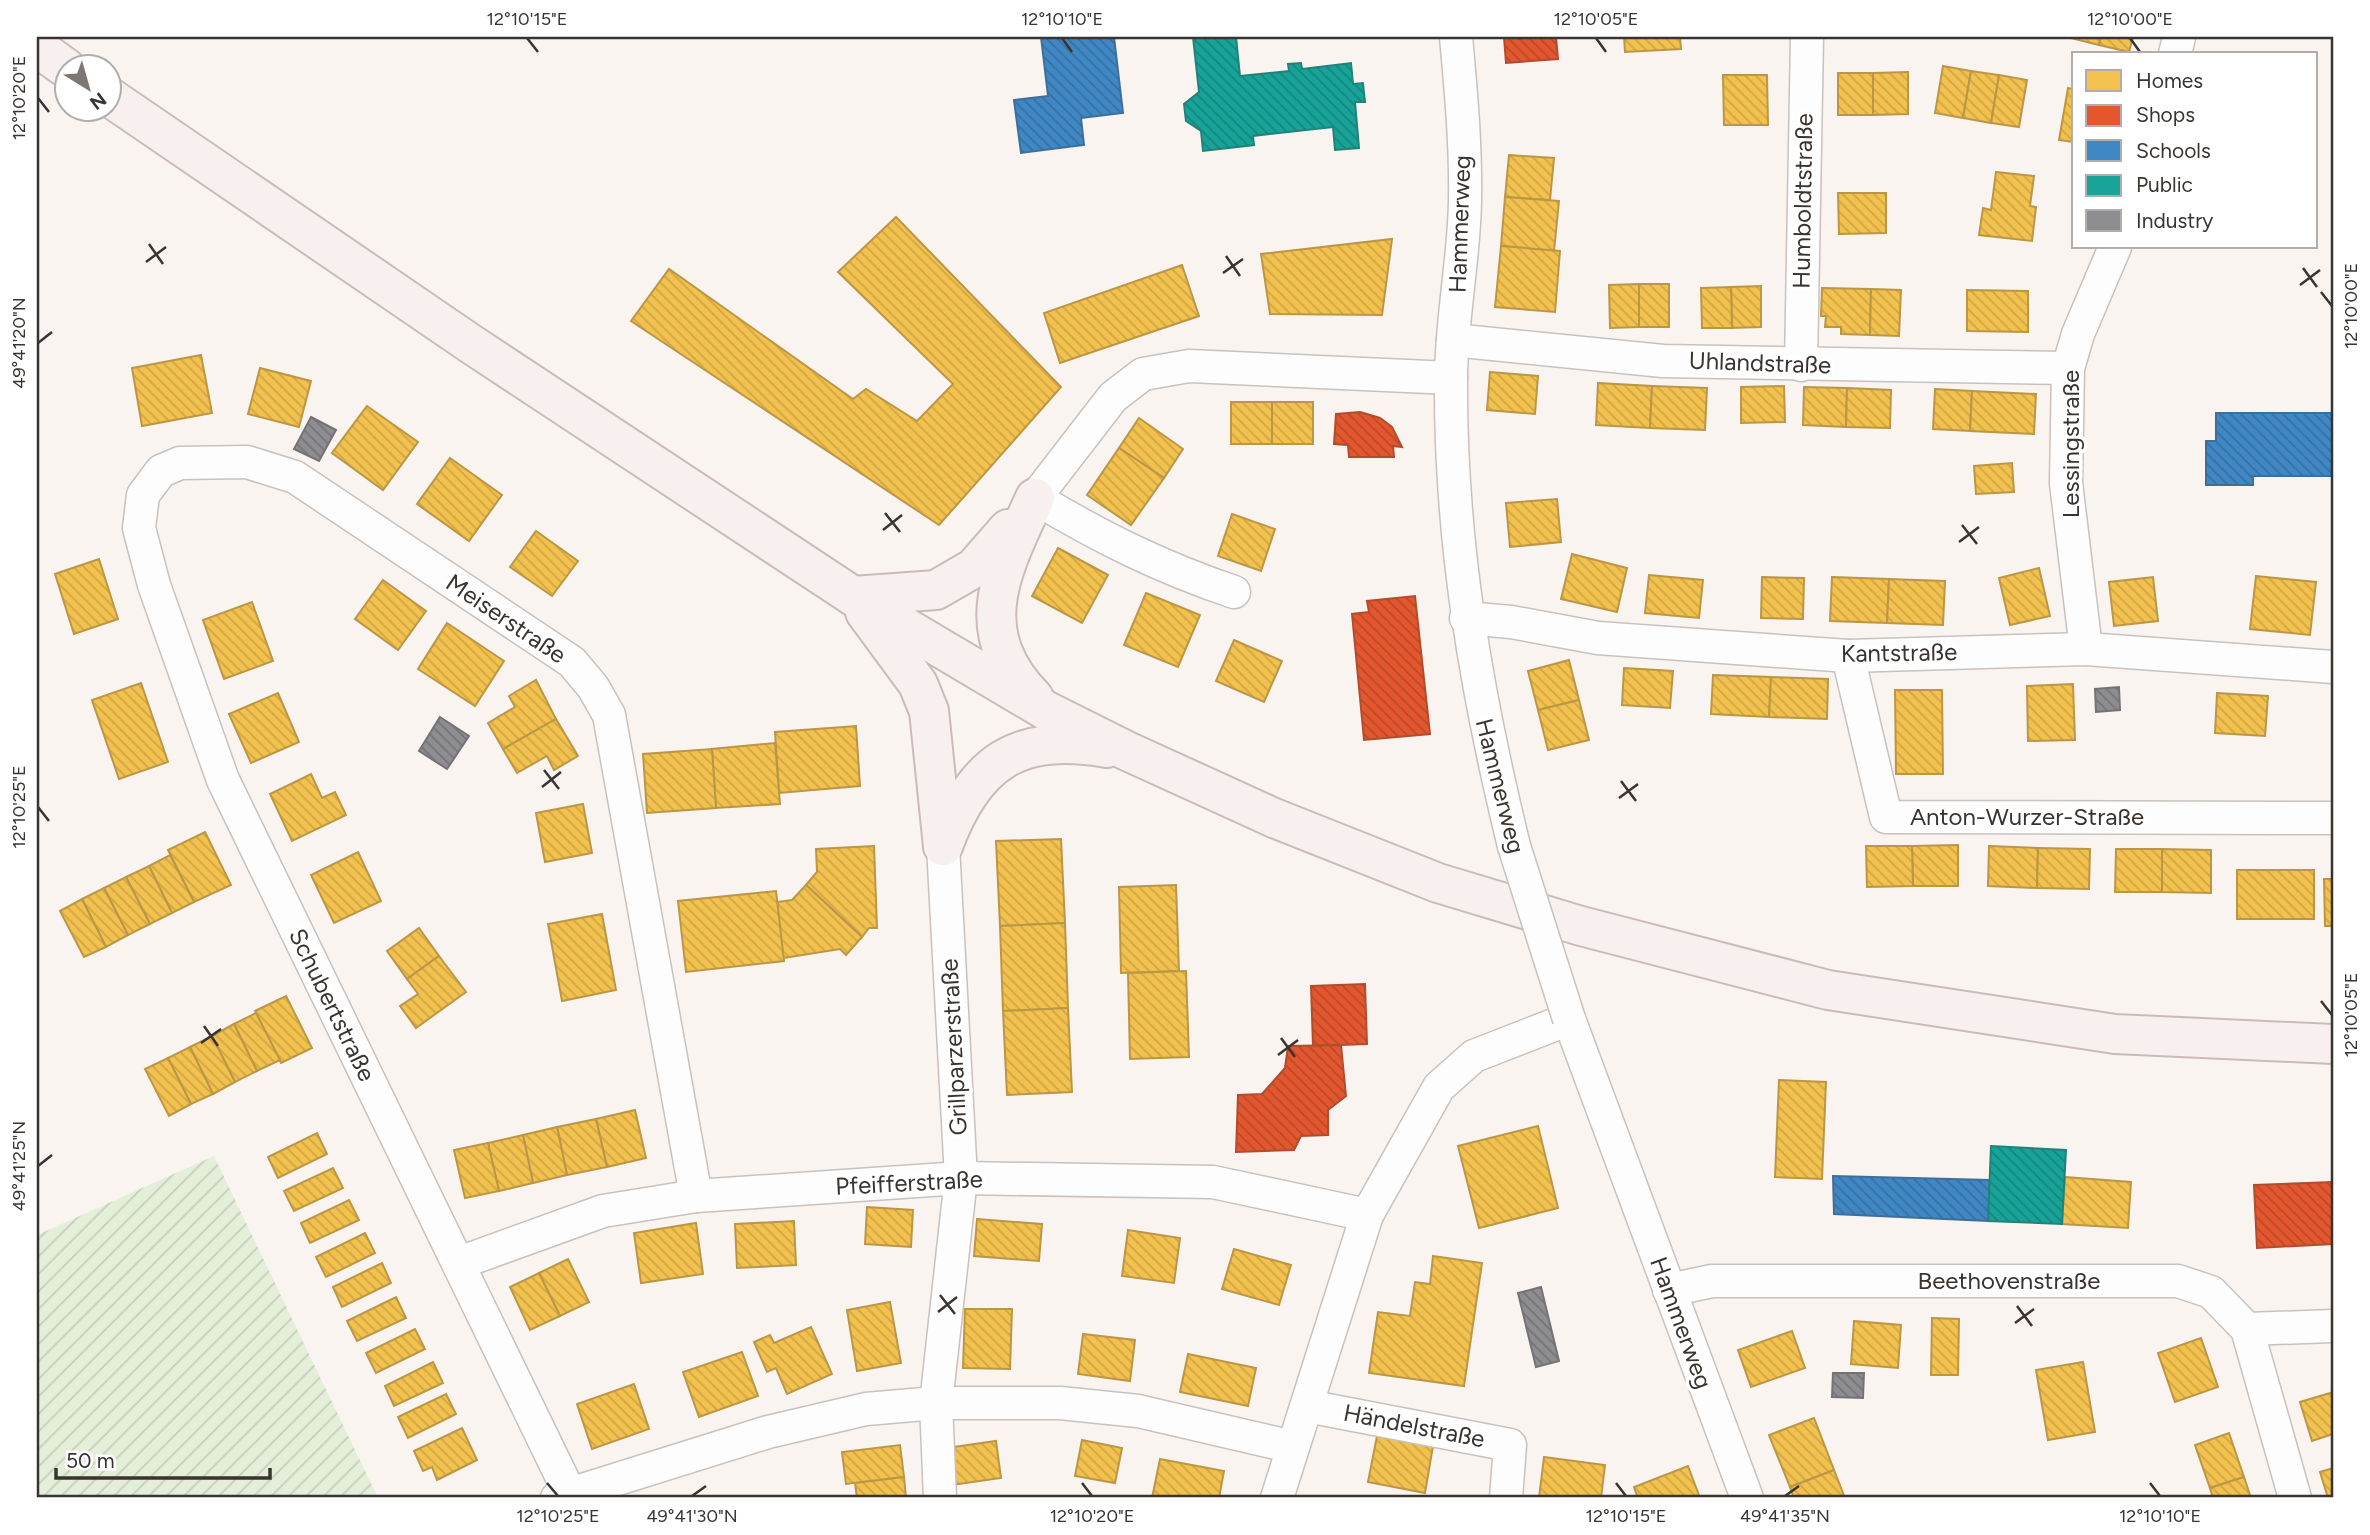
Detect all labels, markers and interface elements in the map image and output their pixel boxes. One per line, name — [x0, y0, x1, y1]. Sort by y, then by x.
text: 12°10'15"E — [487, 8, 567, 30]
text: 12°10'10"E — [1021, 8, 1103, 30]
text: 12°10'05"E — [1553, 8, 1639, 30]
text: 12°10'00"E — [2087, 8, 2173, 30]
north arrow — [52, 52, 122, 122]
legend — [2072, 52, 2318, 248]
text: 12°10'20"E — [8, 56, 30, 140]
text: Homes — [2136, 68, 2203, 93]
text: N — [85, 88, 111, 115]
text: Shops — [2136, 102, 2195, 127]
street label: Humboldtstraße — [1786, 113, 1819, 289]
text: Schools — [2136, 138, 2211, 163]
street label: Hammerweg — [1443, 154, 1476, 293]
text: Public — [2136, 172, 2193, 197]
text: Industry — [2136, 208, 2213, 233]
text: 12°10'00"E — [2340, 263, 2362, 349]
text: 49°41'20"N — [8, 297, 30, 389]
street label: Uhlandstraße — [1688, 346, 1832, 379]
street label: Lessingstraße — [2056, 370, 2085, 518]
street label: Meiserstraße — [441, 568, 572, 669]
street label: Kantstraße — [1841, 637, 1957, 668]
street label: Hammerweg — [1470, 715, 1531, 856]
text: 12°10'25"E — [8, 765, 30, 849]
street label: Anton-Wurzer-Straße — [1910, 802, 2144, 831]
street label: Schubertstraße — [283, 924, 382, 1086]
street label: Grillparzerstraße — [934, 958, 973, 1136]
text: 12°10'05"E — [2340, 972, 2362, 1058]
text: 49°41'25"N — [8, 1121, 30, 1211]
street label: Pfeifferstraße — [835, 1164, 983, 1201]
street label: Hammerweg — [1644, 1253, 1719, 1393]
street label: Beethovenstraße — [1918, 1266, 2100, 1295]
street label: Händelstraße — [1341, 1398, 1487, 1453]
scale bar — [56, 1437, 270, 1481]
text: 50 m — [66, 1448, 115, 1473]
text: 12°10'25"E — [516, 1505, 600, 1527]
text: 49°41'30"N — [646, 1505, 738, 1527]
text: 12°10'20"E — [1050, 1505, 1134, 1527]
text: 12°10'15"E — [1586, 1505, 1666, 1527]
text: 49°41'35"N — [1740, 1505, 1830, 1527]
text: 12°10'10"E — [2119, 1505, 2201, 1527]

